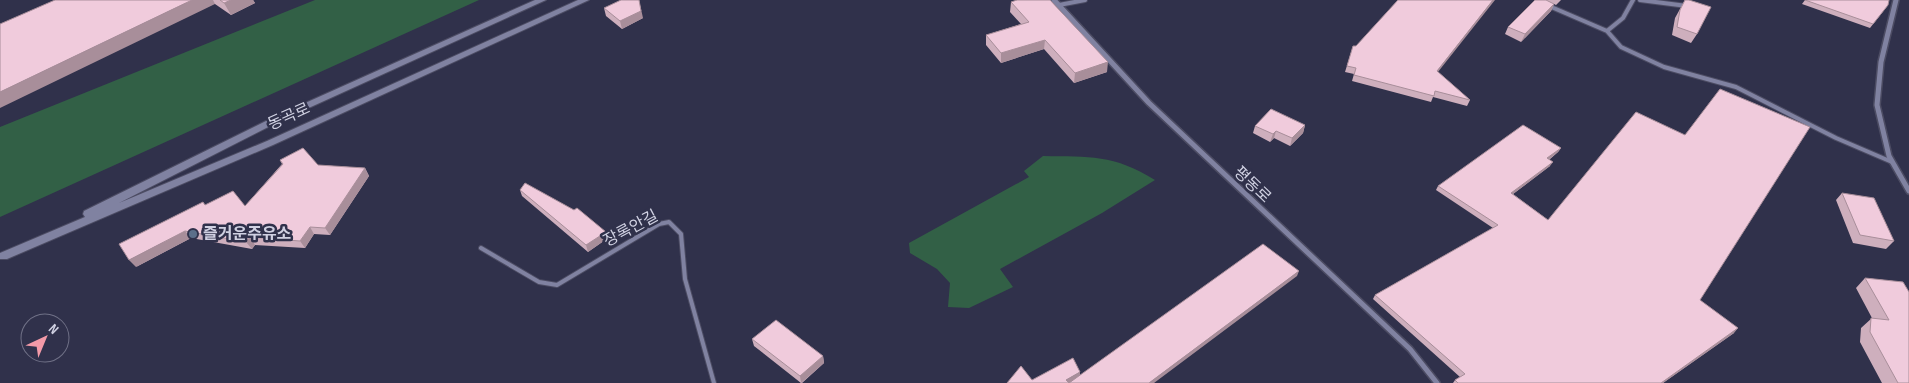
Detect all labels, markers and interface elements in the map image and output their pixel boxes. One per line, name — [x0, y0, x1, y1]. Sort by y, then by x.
street label: 동곡로 — [265, 99, 313, 135]
street label: 평동로 — [1230, 163, 1275, 207]
street label: 장록안길 — [601, 207, 661, 251]
place label: 즐거운주유소 — [203, 225, 292, 244]
marker: 즐거운주유소 — [187, 228, 199, 240]
north arrow — [20, 313, 70, 363]
text: N — [45, 320, 62, 338]

